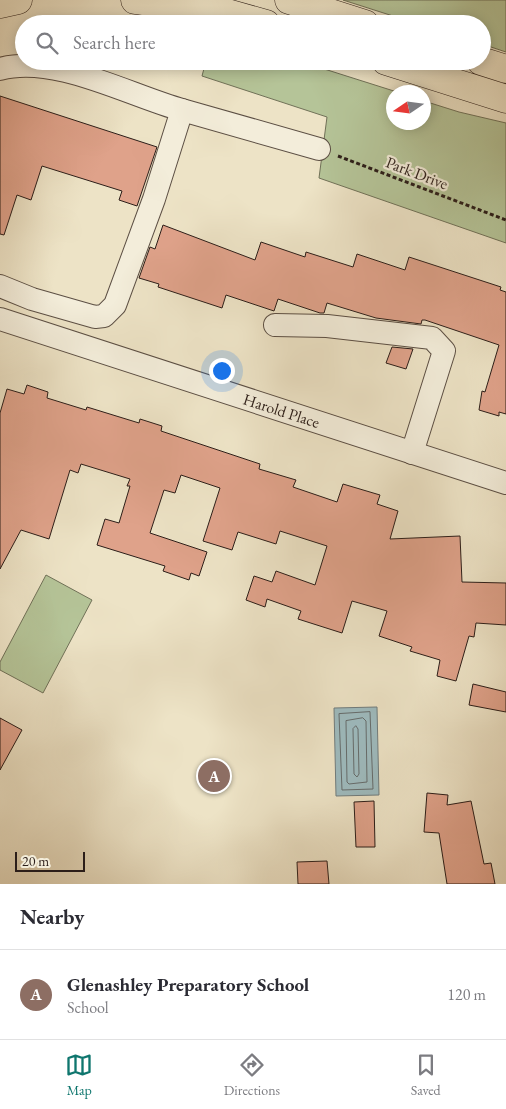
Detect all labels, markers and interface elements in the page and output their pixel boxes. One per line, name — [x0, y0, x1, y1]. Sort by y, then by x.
search box — [15, 15, 491, 70]
icon: search — [33, 29, 61, 57]
text: Search here — [73, 30, 155, 55]
north arrow — [386, 85, 431, 130]
street label: Park Drive — [383, 152, 451, 194]
your location — [209, 358, 235, 384]
street label: Harold Place — [241, 388, 322, 432]
pin: A — [198, 757, 230, 795]
scale bar — [15, 849, 85, 872]
text: 20 m — [22, 852, 49, 870]
text: Nearby — [20, 903, 84, 930]
text: Glenashley Preparatory School — [67, 972, 309, 997]
text: A — [30, 984, 42, 1005]
text: 120 m — [447, 984, 486, 1005]
text: School — [67, 997, 109, 1018]
tab: Map — [65, 1051, 93, 1099]
tab: Directions — [224, 1051, 280, 1099]
tab: Saved — [411, 1051, 441, 1099]

